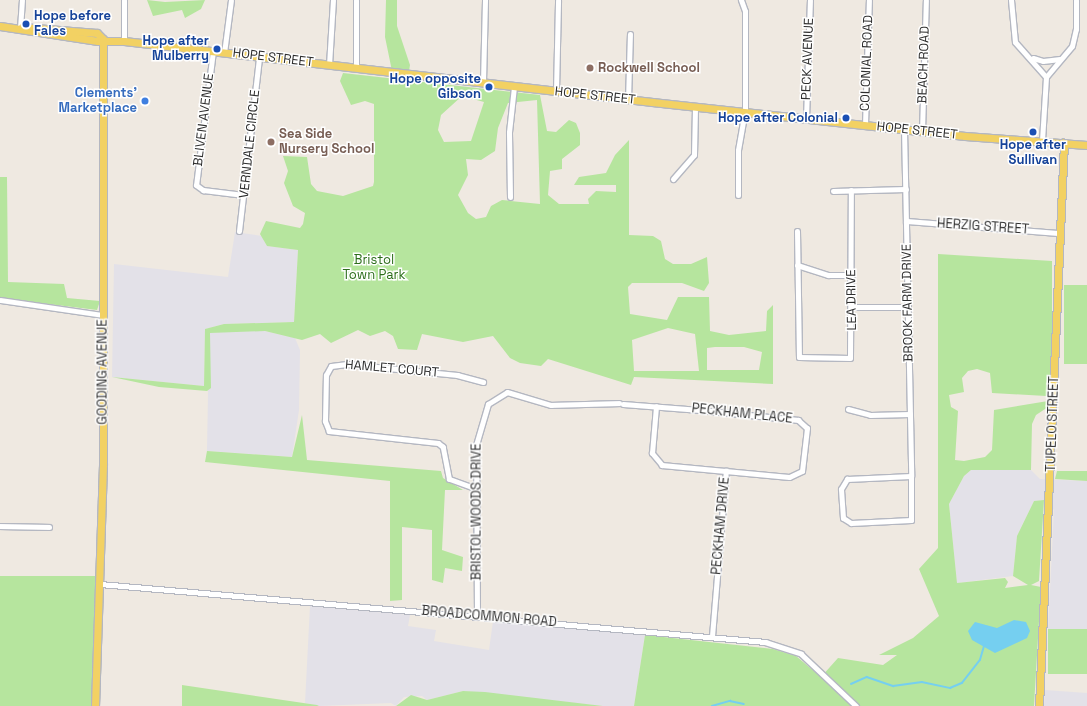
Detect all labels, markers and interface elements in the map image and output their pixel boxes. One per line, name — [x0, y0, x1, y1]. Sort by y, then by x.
place label: Hope before Fales — [34, 9, 111, 40]
street label: COLONIAL ROAD — [858, 14, 876, 112]
street label: PECK AVENUE — [799, 18, 817, 100]
marker: Hope before Fales — [21, 19, 31, 29]
street label: BEACH ROAD — [915, 26, 933, 104]
place label: Hope after Mulberry — [142, 34, 209, 65]
marker: Hope after Mulberry — [212, 44, 222, 54]
street label: HOPE STREET — [232, 45, 314, 71]
place label: Rockwell School — [598, 60, 700, 76]
marker: Rockwell School — [585, 63, 595, 73]
place label: Hope opposite Gibson — [389, 72, 481, 103]
street label: BLIVEN AVENUE — [191, 73, 217, 167]
marker: Hope opposite Gibson — [484, 82, 494, 92]
street label: HOPE STREET — [554, 84, 636, 108]
place label: Clements' Marketplace — [58, 86, 137, 117]
street label: VERNDALE CIRCLE — [237, 89, 263, 199]
marker: Clements' Marketplace — [140, 96, 150, 106]
place label: Hope after Colonial — [718, 110, 838, 126]
marker: Hope after Colonial — [841, 113, 851, 123]
street label: HOPE STREET — [876, 119, 958, 143]
place label: Sea Side Nursery School — [279, 127, 374, 158]
marker: Hope after Sullivan — [1028, 127, 1038, 137]
marker: Sea Side Nursery School — [266, 137, 276, 147]
place label: Hope after Sullivan — [1000, 138, 1066, 169]
street label: HERZIG STREET — [936, 216, 1030, 238]
street label: BROOK FARM DRIVE — [899, 244, 917, 362]
park label: Bristol Town Park — [342, 253, 406, 284]
street label: LEA DRIVE — [844, 269, 860, 331]
street label: GOODING AVENUE — [95, 319, 111, 425]
street label: HAMLET COURT — [344, 357, 440, 381]
street label: TUPELO STREET — [1044, 376, 1062, 472]
street label: PECKHAM PLACE — [691, 401, 793, 427]
street label: BRISTOL WOODS DRIVE — [469, 443, 485, 581]
street label: PECKHAM DRIVE — [709, 476, 733, 576]
street label: BROADCOMMON ROAD — [421, 603, 557, 631]

